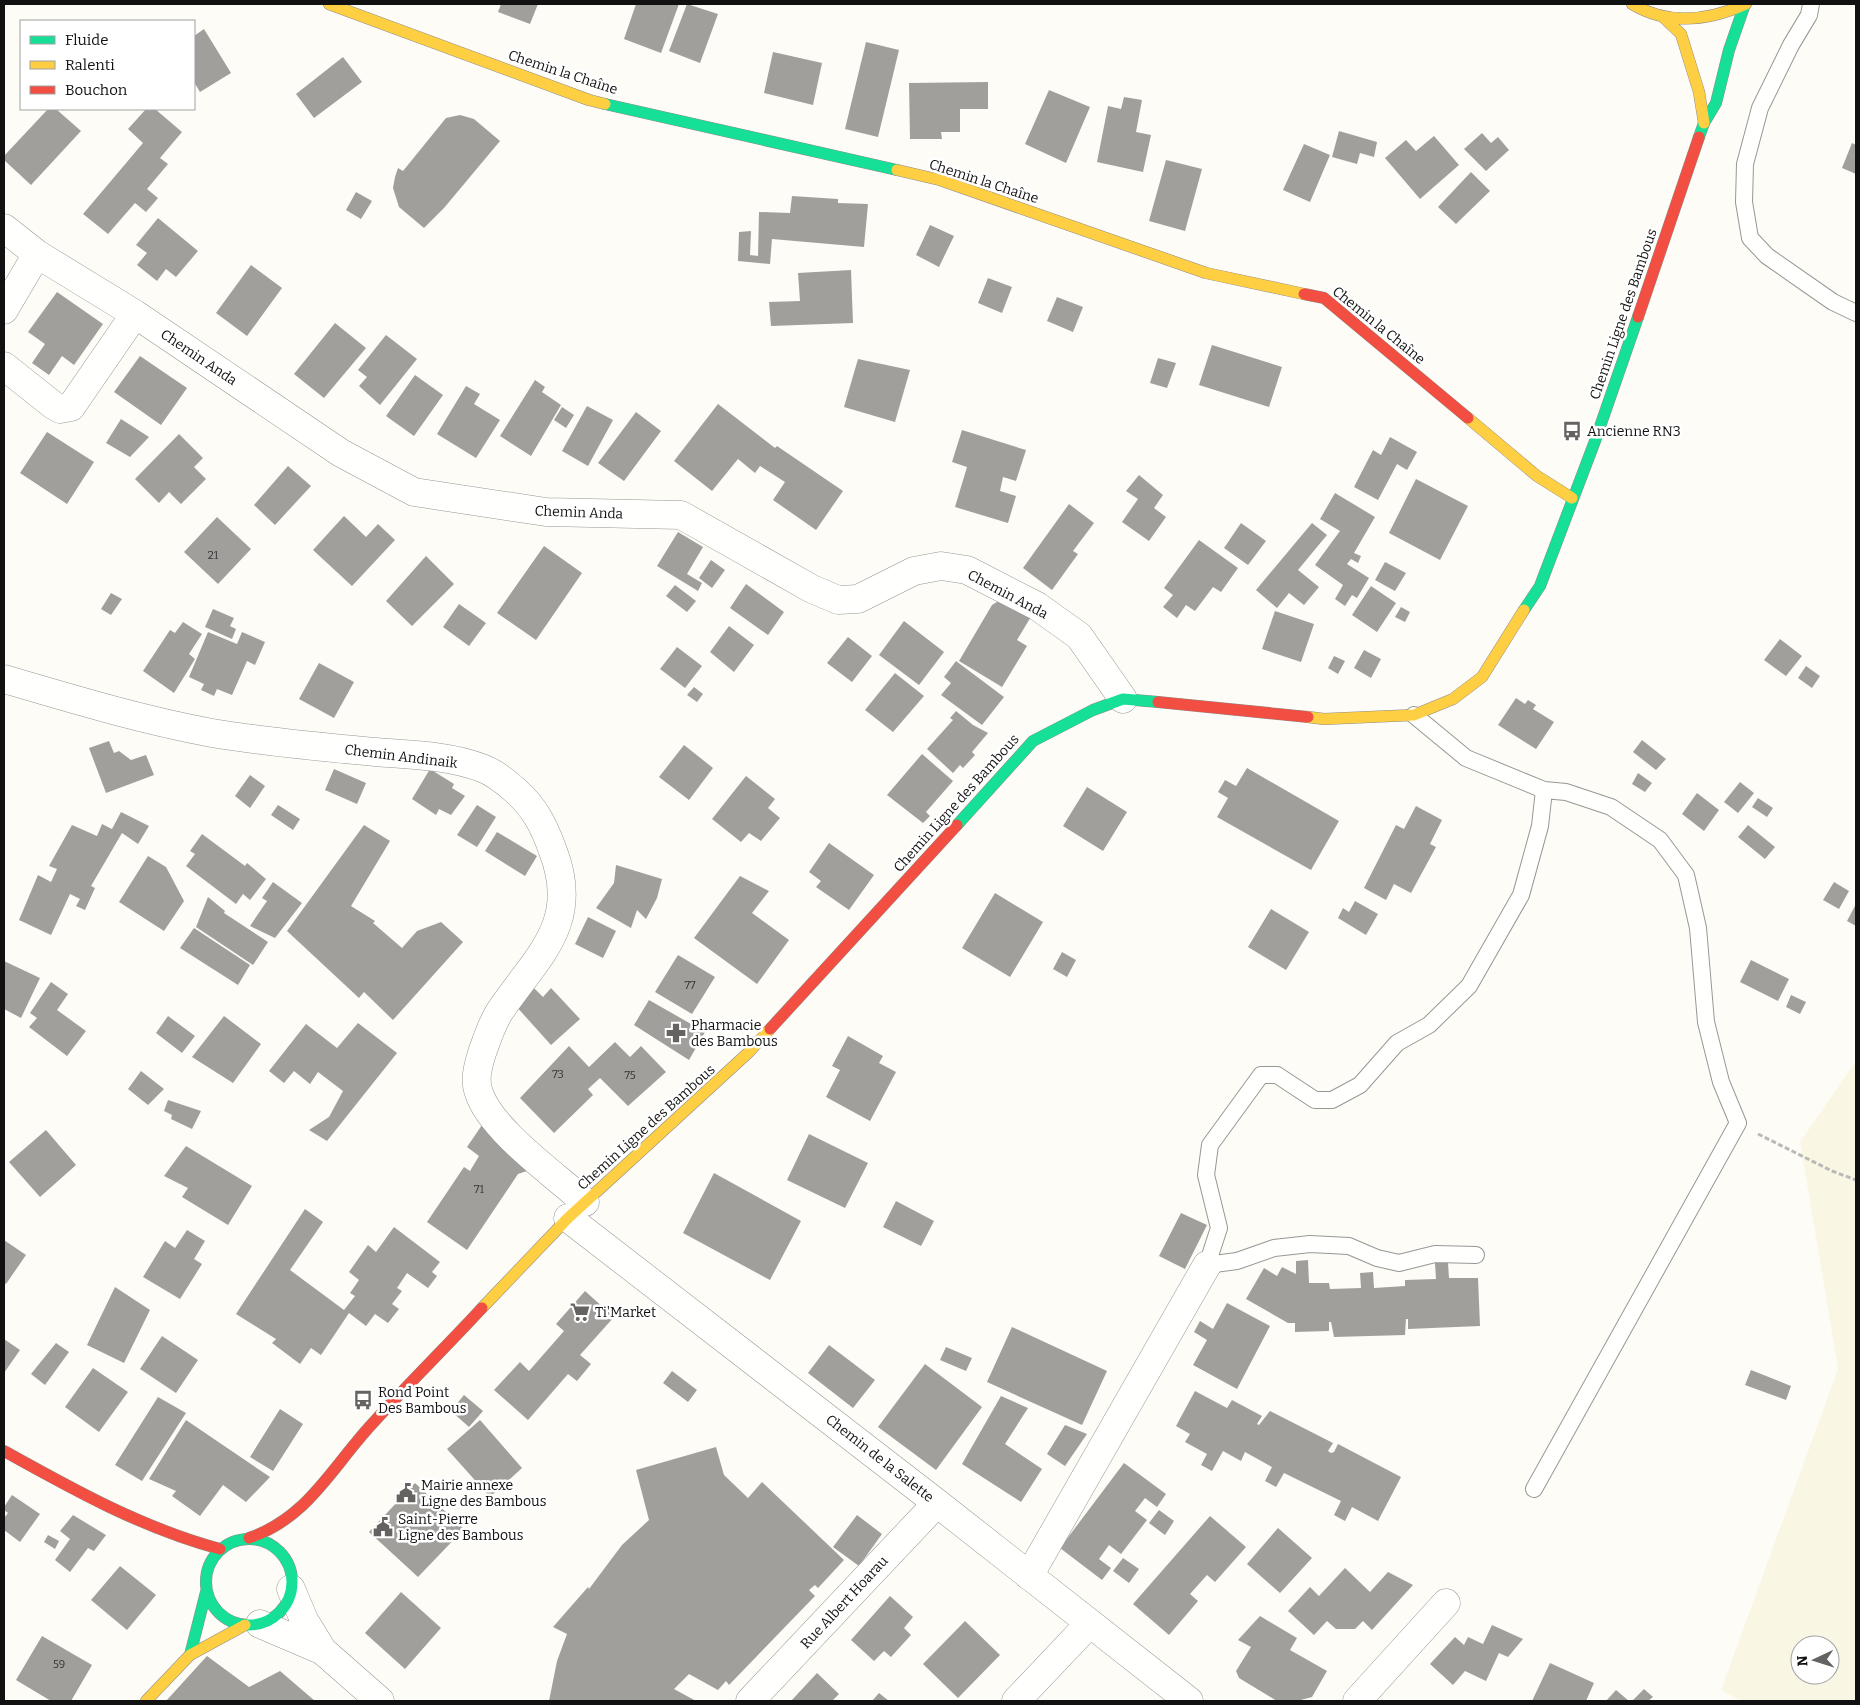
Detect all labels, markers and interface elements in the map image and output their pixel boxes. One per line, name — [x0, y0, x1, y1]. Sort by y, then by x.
legend — [20, 20, 195, 110]
text: Fluide — [65, 31, 108, 49]
street label: Chemin la Chaîne — [506, 47, 620, 98]
text: Ralenti — [65, 56, 115, 74]
text: Bouchon — [65, 81, 128, 99]
street label: Chemin la Chaîne — [927, 156, 1041, 207]
street label: Chemin Ligne des Bambous — [1586, 227, 1661, 402]
street label: Chemin la Chaîne — [1329, 283, 1428, 368]
street label: Chemin Anda — [157, 326, 240, 389]
bus stop icon: Ancienne RN3 — [1561, 420, 1583, 442]
place label: Ancienne RN3 — [1587, 423, 1681, 440]
street label: Chemin Anda — [534, 502, 624, 523]
house number: 21 — [208, 549, 219, 562]
street label: Chemin Anda — [965, 566, 1051, 623]
street label: Chemin Ligne des Bambous — [890, 731, 1023, 876]
street label: Chemin Andinaik — [343, 741, 459, 772]
house number: 77 — [684, 979, 696, 992]
place label: Pharmacie des Bambous — [691, 1017, 778, 1050]
pharmacy icon: Pharmacie des Bambous — [665, 1022, 687, 1044]
street label: Chemin Ligne des Bambous — [574, 1061, 719, 1194]
house number: 73 — [552, 1068, 564, 1081]
house number: 75 — [624, 1069, 636, 1082]
house number: 71 — [474, 1183, 485, 1196]
supermarket icon: Ti'Market — [569, 1301, 591, 1323]
place label: Ti'Market — [595, 1304, 656, 1321]
place label: Rond Point Des Bambous — [378, 1384, 466, 1417]
bus stop icon: Rond Point Des Bambous — [352, 1389, 374, 1411]
street label: Chemin de la Salette — [822, 1411, 937, 1506]
place label: Mairie annexe Ligne des Bambous — [421, 1477, 546, 1510]
public building icon: Mairie annexe Ligne des Bambous — [395, 1482, 417, 1504]
place label: Saint-Pierre Ligne des Bambous — [398, 1511, 523, 1544]
public building icon: Saint-Pierre Ligne des Bambous — [372, 1516, 394, 1538]
street label: Rue Albert Hoarau — [797, 1552, 892, 1652]
north arrow — [1790, 1635, 1840, 1685]
text: N — [1794, 1655, 1811, 1667]
house number: 59 — [53, 1658, 65, 1671]

